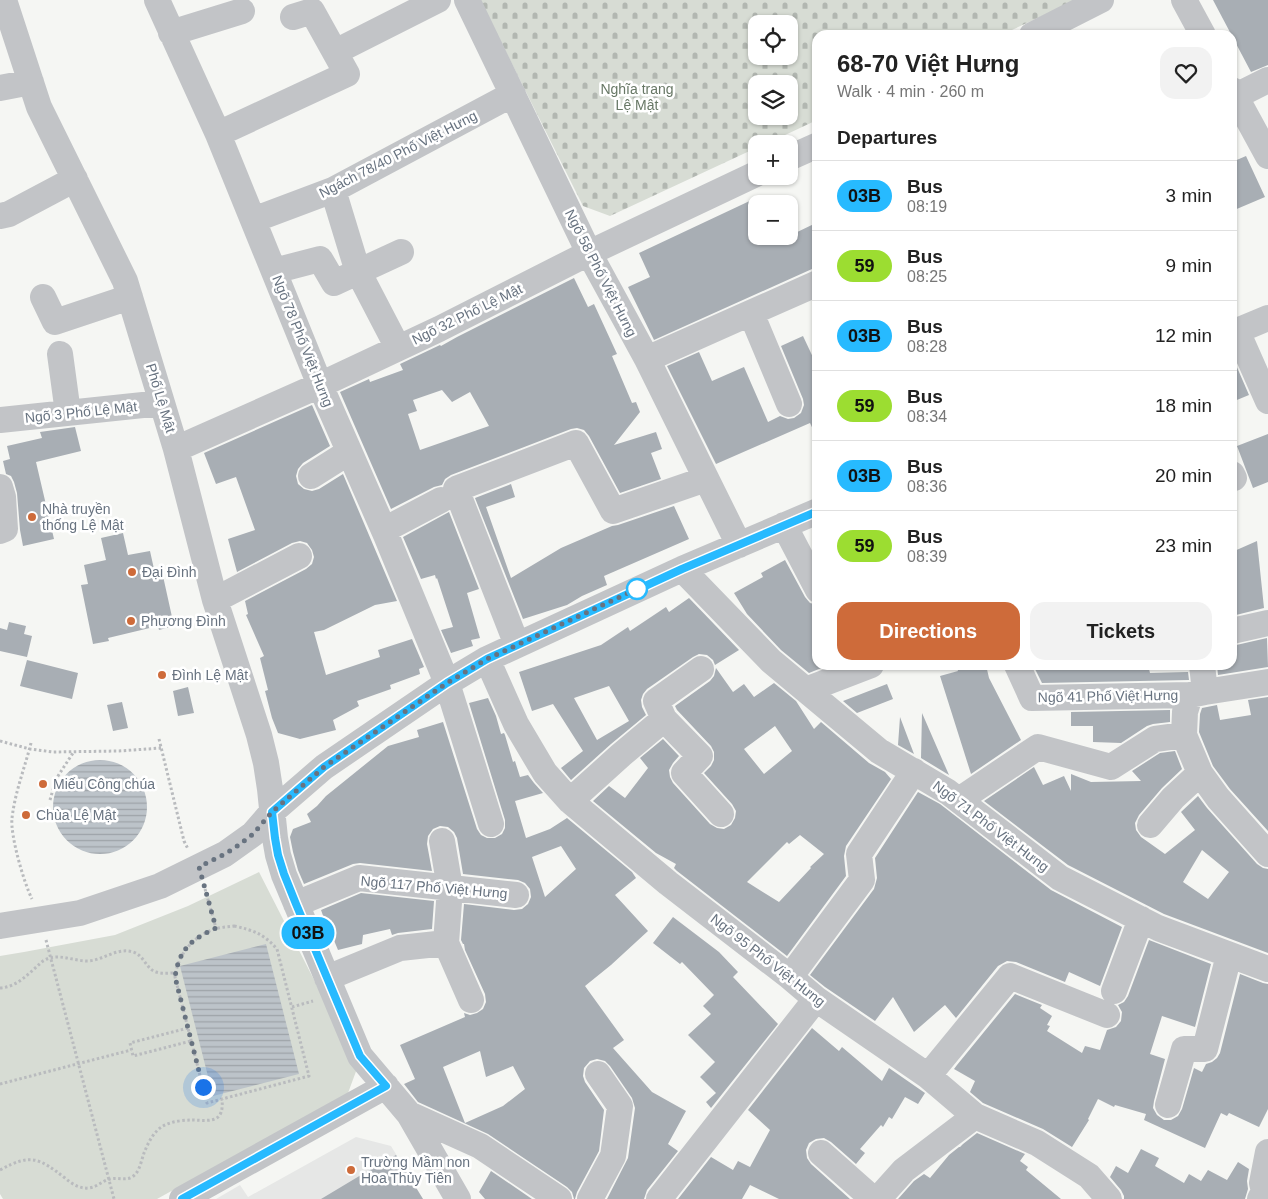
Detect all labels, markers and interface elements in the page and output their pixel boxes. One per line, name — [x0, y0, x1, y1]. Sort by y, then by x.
map controls — [748, 15, 798, 245]
button: locate — [748, 15, 798, 65]
button: heart — [1160, 47, 1212, 99]
text: 68-70 Việt Hưng — [837, 50, 1019, 77]
button: layers — [748, 75, 798, 125]
park label: Nghĩa trang Lệ Mật — [600, 81, 674, 113]
text: Walk · 4 min · 260 m — [837, 83, 984, 100]
street label: Ngách 78/40 Phố Việt Hưng — [316, 107, 480, 201]
text: Departures — [837, 127, 937, 148]
button: + — [748, 135, 798, 185]
text: Bus — [907, 176, 943, 197]
text: 3 min — [1166, 185, 1212, 206]
text: 03B — [848, 186, 881, 206]
button: − — [748, 195, 798, 245]
text: 08:19 — [907, 198, 947, 215]
street label: Ngõ 58 Phố Việt Hưng — [562, 207, 640, 339]
text: Bus — [907, 246, 943, 267]
text: 9 min — [1166, 255, 1212, 276]
text: 59 — [854, 256, 875, 276]
text: 08:25 — [907, 268, 947, 285]
street label: Ngõ 78 Phố Việt Hưng — [269, 273, 337, 409]
street label: Ngõ 32 Phố Lệ Mật — [409, 280, 525, 348]
text: Bus — [907, 316, 943, 337]
text: 12 min — [1155, 325, 1212, 346]
text: 03B — [848, 326, 881, 346]
text: 08:28 — [907, 338, 947, 355]
street label: Phố Lệ Mật — [143, 361, 179, 435]
text: Bus — [907, 386, 943, 407]
text: 18 min — [1155, 395, 1212, 416]
text: 59 — [854, 396, 875, 416]
street label: Ngõ 3 Phố Lệ Mật — [24, 398, 138, 426]
text: 08:34 — [907, 408, 947, 425]
text: Bus — [907, 456, 943, 477]
text: 20 min — [1155, 465, 1212, 486]
text: 03B — [848, 466, 881, 486]
text: 08:36 — [907, 478, 947, 495]
place label: Nhà truyền thống Lệ Mật — [42, 501, 124, 533]
marker: Nhà truyền thống Lệ Mật — [26, 511, 38, 523]
text: Bus — [907, 526, 943, 547]
text: 23 min — [1155, 535, 1212, 556]
text: 59 — [854, 536, 875, 556]
text: 08:39 — [907, 548, 947, 565]
place label: Đại Đình — [142, 564, 196, 580]
marker: Đại Đình — [126, 566, 138, 578]
unlabelled marker — [626, 578, 648, 600]
button: Directions — [837, 602, 1020, 660]
button: Tickets — [1030, 602, 1212, 660]
place label: Phương Đình — [141, 613, 226, 629]
marker: Phương Đình — [125, 615, 137, 627]
place label: Đình Lệ Mật — [172, 667, 248, 683]
marker: Đình Lệ Mật — [156, 669, 168, 681]
street label: Ngõ 41 Phố Việt Hưng — [1038, 687, 1178, 705]
place label: Miếu Công chúa — [53, 776, 155, 792]
street label: Ngõ 71 Phố Việt Hưng — [930, 777, 1052, 875]
marker: Miếu Công chúa — [37, 778, 49, 790]
place label: Chùa Lệ Mật — [36, 807, 116, 823]
marker: Chùa Lệ Mật — [20, 809, 32, 821]
street label: Ngõ 117 Phố Việt Hưng — [360, 873, 508, 901]
street label: Ngõ 95 Phố Việt Hưng — [708, 910, 828, 1010]
line badge: 03B — [279, 917, 337, 949]
text: 03B — [291, 923, 325, 943]
your location — [191, 1075, 216, 1100]
place label: Trường Mầm non Hoa Thủy Tiên — [361, 1154, 470, 1186]
marker: Trường Mầm non Hoa Thủy Tiên — [345, 1164, 357, 1176]

